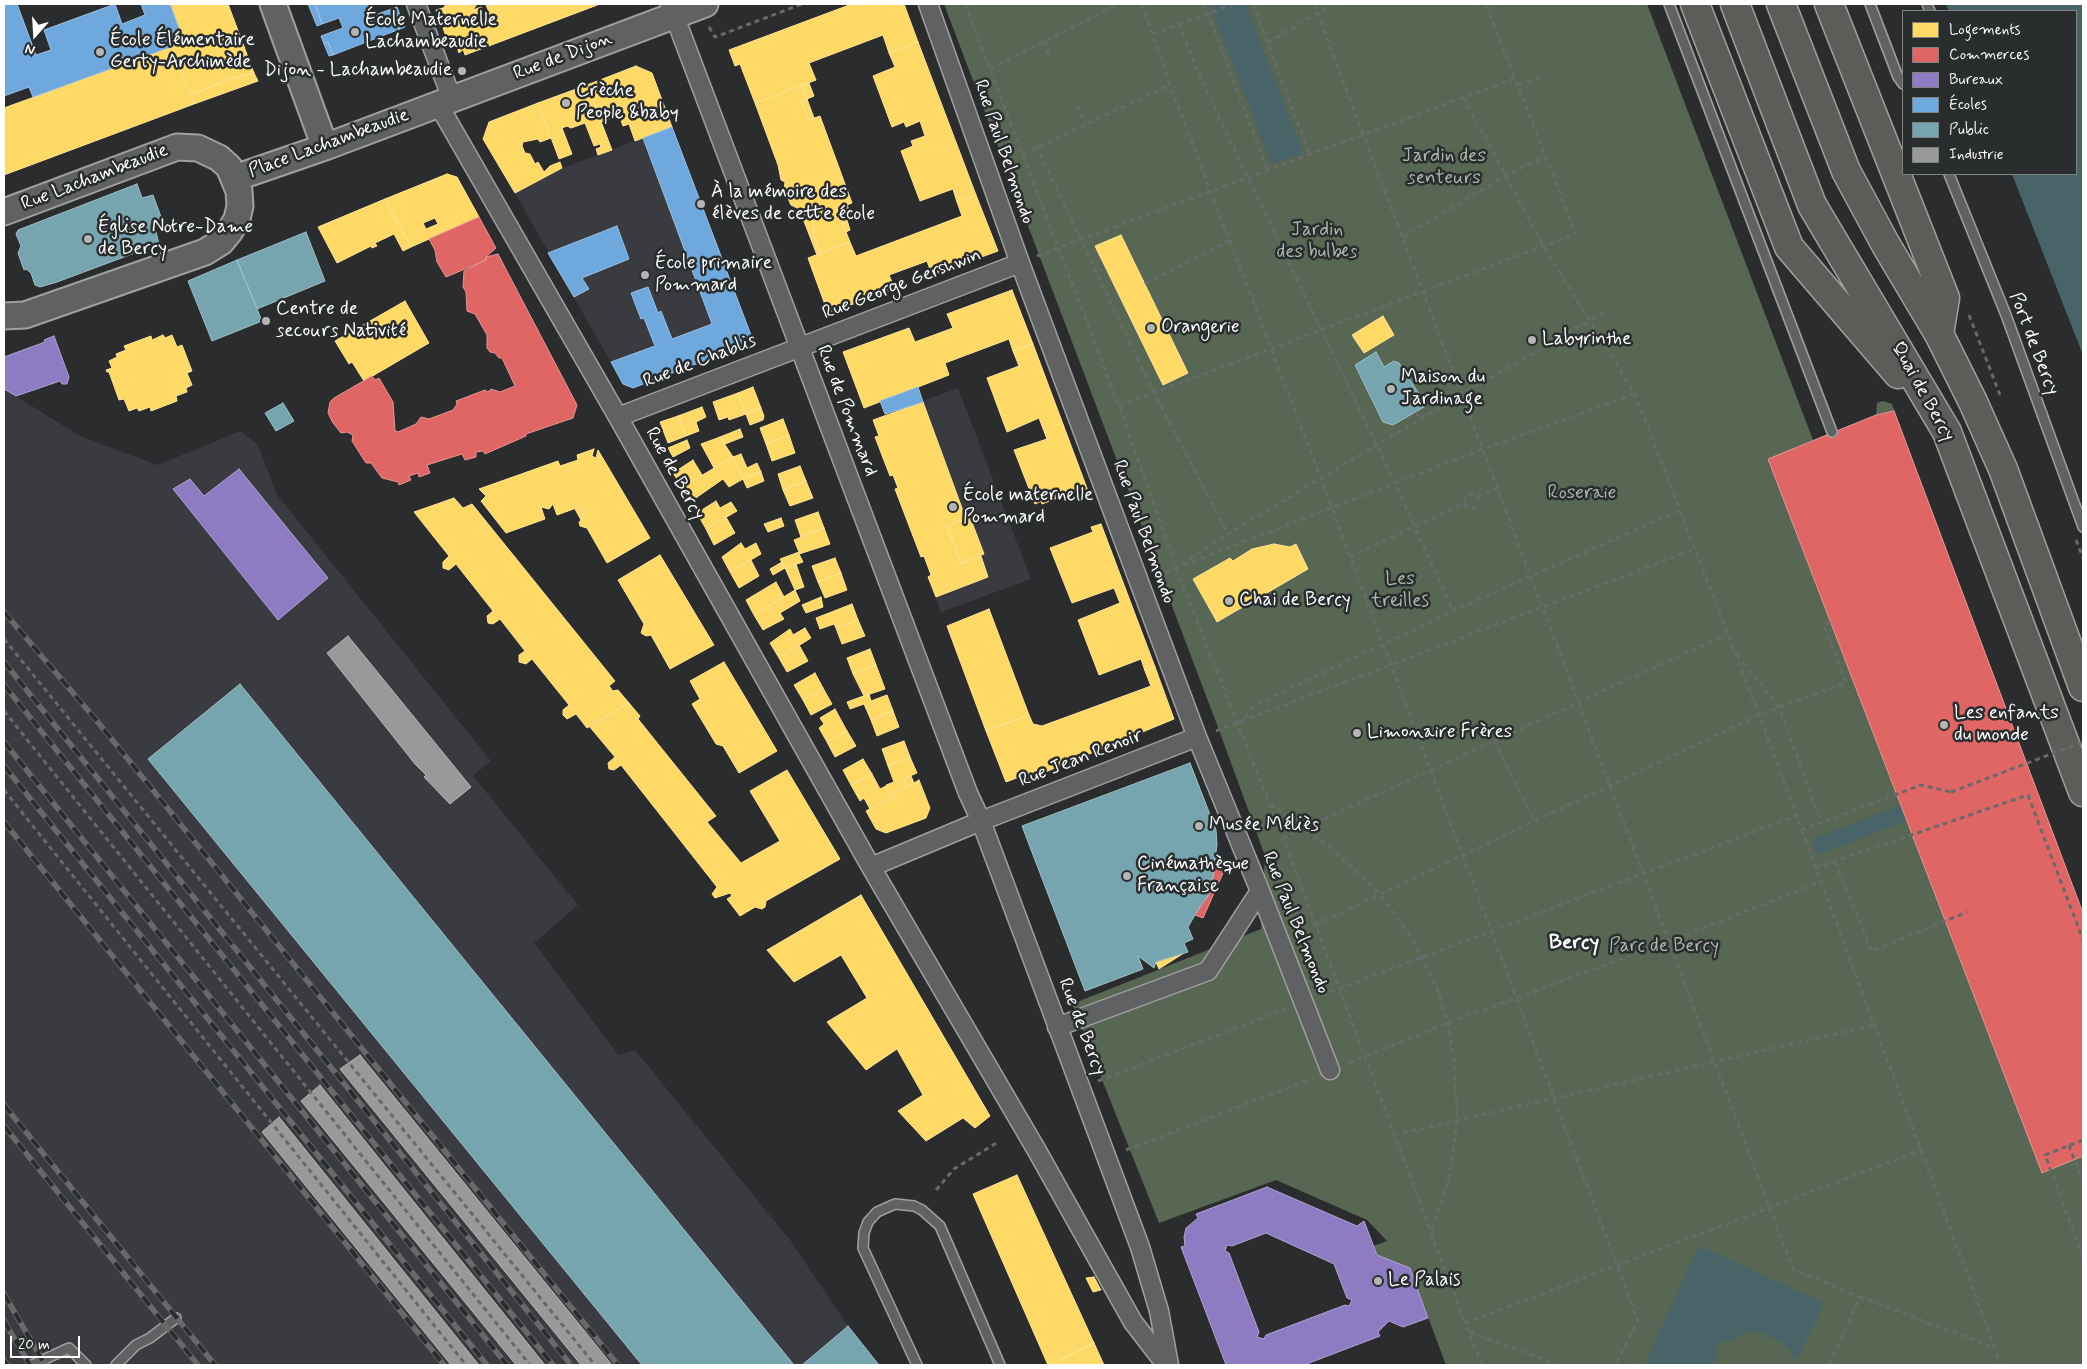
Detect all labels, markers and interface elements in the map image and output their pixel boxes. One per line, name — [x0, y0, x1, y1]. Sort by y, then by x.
north arrow — [10, 10, 60, 60]
place label: École Maternelle Lachambeaudie — [365, 10, 497, 54]
legend — [1902, 10, 2077, 175]
text: Logements — [1949, 20, 2021, 40]
marker: École Maternelle Lachambeaudie — [349, 26, 361, 38]
street label: Rue de Dijon — [510, 28, 616, 86]
place label: École Élémentaire Gerty-Archimède — [110, 30, 255, 74]
text: N — [23, 39, 37, 59]
text: Commerces — [1949, 45, 2029, 65]
marker: École Élémentaire Gerty-Archimède — [94, 46, 106, 58]
place label: Dijon - Lachambeaudie — [264, 60, 452, 82]
marker: Dijon - Lachambeaudie — [456, 65, 468, 77]
text: Bureaux — [1949, 70, 2003, 90]
street label: Rue Paul Belmondo — [968, 77, 1038, 227]
place label: Crèche People &baby — [576, 81, 679, 125]
text: Écoles — [1949, 95, 1987, 115]
marker: Crèche People &baby — [560, 97, 572, 109]
street label: Place Lachambeaudie — [246, 104, 412, 184]
text: Public — [1949, 120, 1989, 140]
street label: Rue Lachambeaudie — [18, 139, 172, 217]
text: Industrie — [1949, 145, 2004, 165]
park label: Jardin des senteurs — [1402, 146, 1486, 190]
place label: À la mémoire des élèves de cette école — [711, 182, 875, 226]
marker: À la mémoire des élèves de cette école — [695, 198, 707, 210]
place label: Église Notre-Dame de Bercy — [98, 217, 253, 261]
park label: Jardin des bulbes — [1277, 220, 1357, 264]
marker: Église Notre-Dame de Bercy — [82, 233, 94, 245]
street label: Rue George Gershwin — [819, 244, 985, 326]
place label: École primaire Pommard — [655, 253, 772, 297]
marker: École primaire Pommard — [639, 269, 651, 281]
street label: Port de Bercy — [2003, 289, 2063, 399]
place label: Centre de secours Nativité — [276, 299, 406, 343]
marker: Centre de secours Nativité — [260, 315, 272, 327]
place label: Orangerie — [1161, 317, 1240, 339]
marker: Orangerie — [1145, 322, 1157, 334]
place label: Labyrinthe — [1542, 329, 1631, 351]
street label: Rue de Chablis — [640, 330, 760, 394]
marker: Labyrinthe — [1526, 334, 1538, 346]
street label: Quai de Bercy — [1885, 338, 1959, 446]
street label: Rue de Pommard — [811, 342, 881, 480]
place label: Maison du Jardinage — [1401, 367, 1485, 411]
marker: Maison du Jardinage — [1385, 383, 1397, 395]
street label: Rue de Bercy — [639, 424, 709, 524]
street label: Rue Paul Belmondo — [1106, 457, 1180, 607]
park label: Roseraie — [1548, 483, 1616, 505]
place label: École maternelle Pommard — [963, 485, 1093, 529]
marker: École maternelle Pommard — [947, 501, 959, 513]
park label: Les treilles — [1371, 569, 1429, 613]
place label: Chai de Bercy — [1239, 590, 1351, 612]
marker: Chai de Bercy — [1223, 595, 1235, 607]
place label: Les enfants du monde — [1954, 703, 2059, 747]
marker: Les enfants du monde — [1938, 719, 1950, 731]
place label: Limonaire Frères — [1367, 722, 1512, 744]
street label: Rue Jean Renoir — [1016, 725, 1146, 793]
marker: Limonaire Frères — [1351, 727, 1363, 739]
place label: Musée Méliès — [1209, 815, 1319, 837]
marker: Musée Méliès — [1193, 820, 1205, 832]
street label: Rue Paul Belmondo — [1256, 849, 1334, 997]
place label: Cinémathèque Française — [1137, 854, 1249, 898]
marker: Cinémathèque Française — [1121, 870, 1133, 882]
district label: Bercy — [1549, 931, 1599, 957]
park label: Parc de Bercy — [1609, 936, 1719, 958]
street label: Rue de Bercy — [1052, 975, 1110, 1079]
place label: Le Palais — [1388, 1270, 1460, 1292]
marker: Le Palais — [1372, 1275, 1384, 1287]
scale bar — [12, 1326, 82, 1358]
text: 20 m — [18, 1335, 50, 1355]

